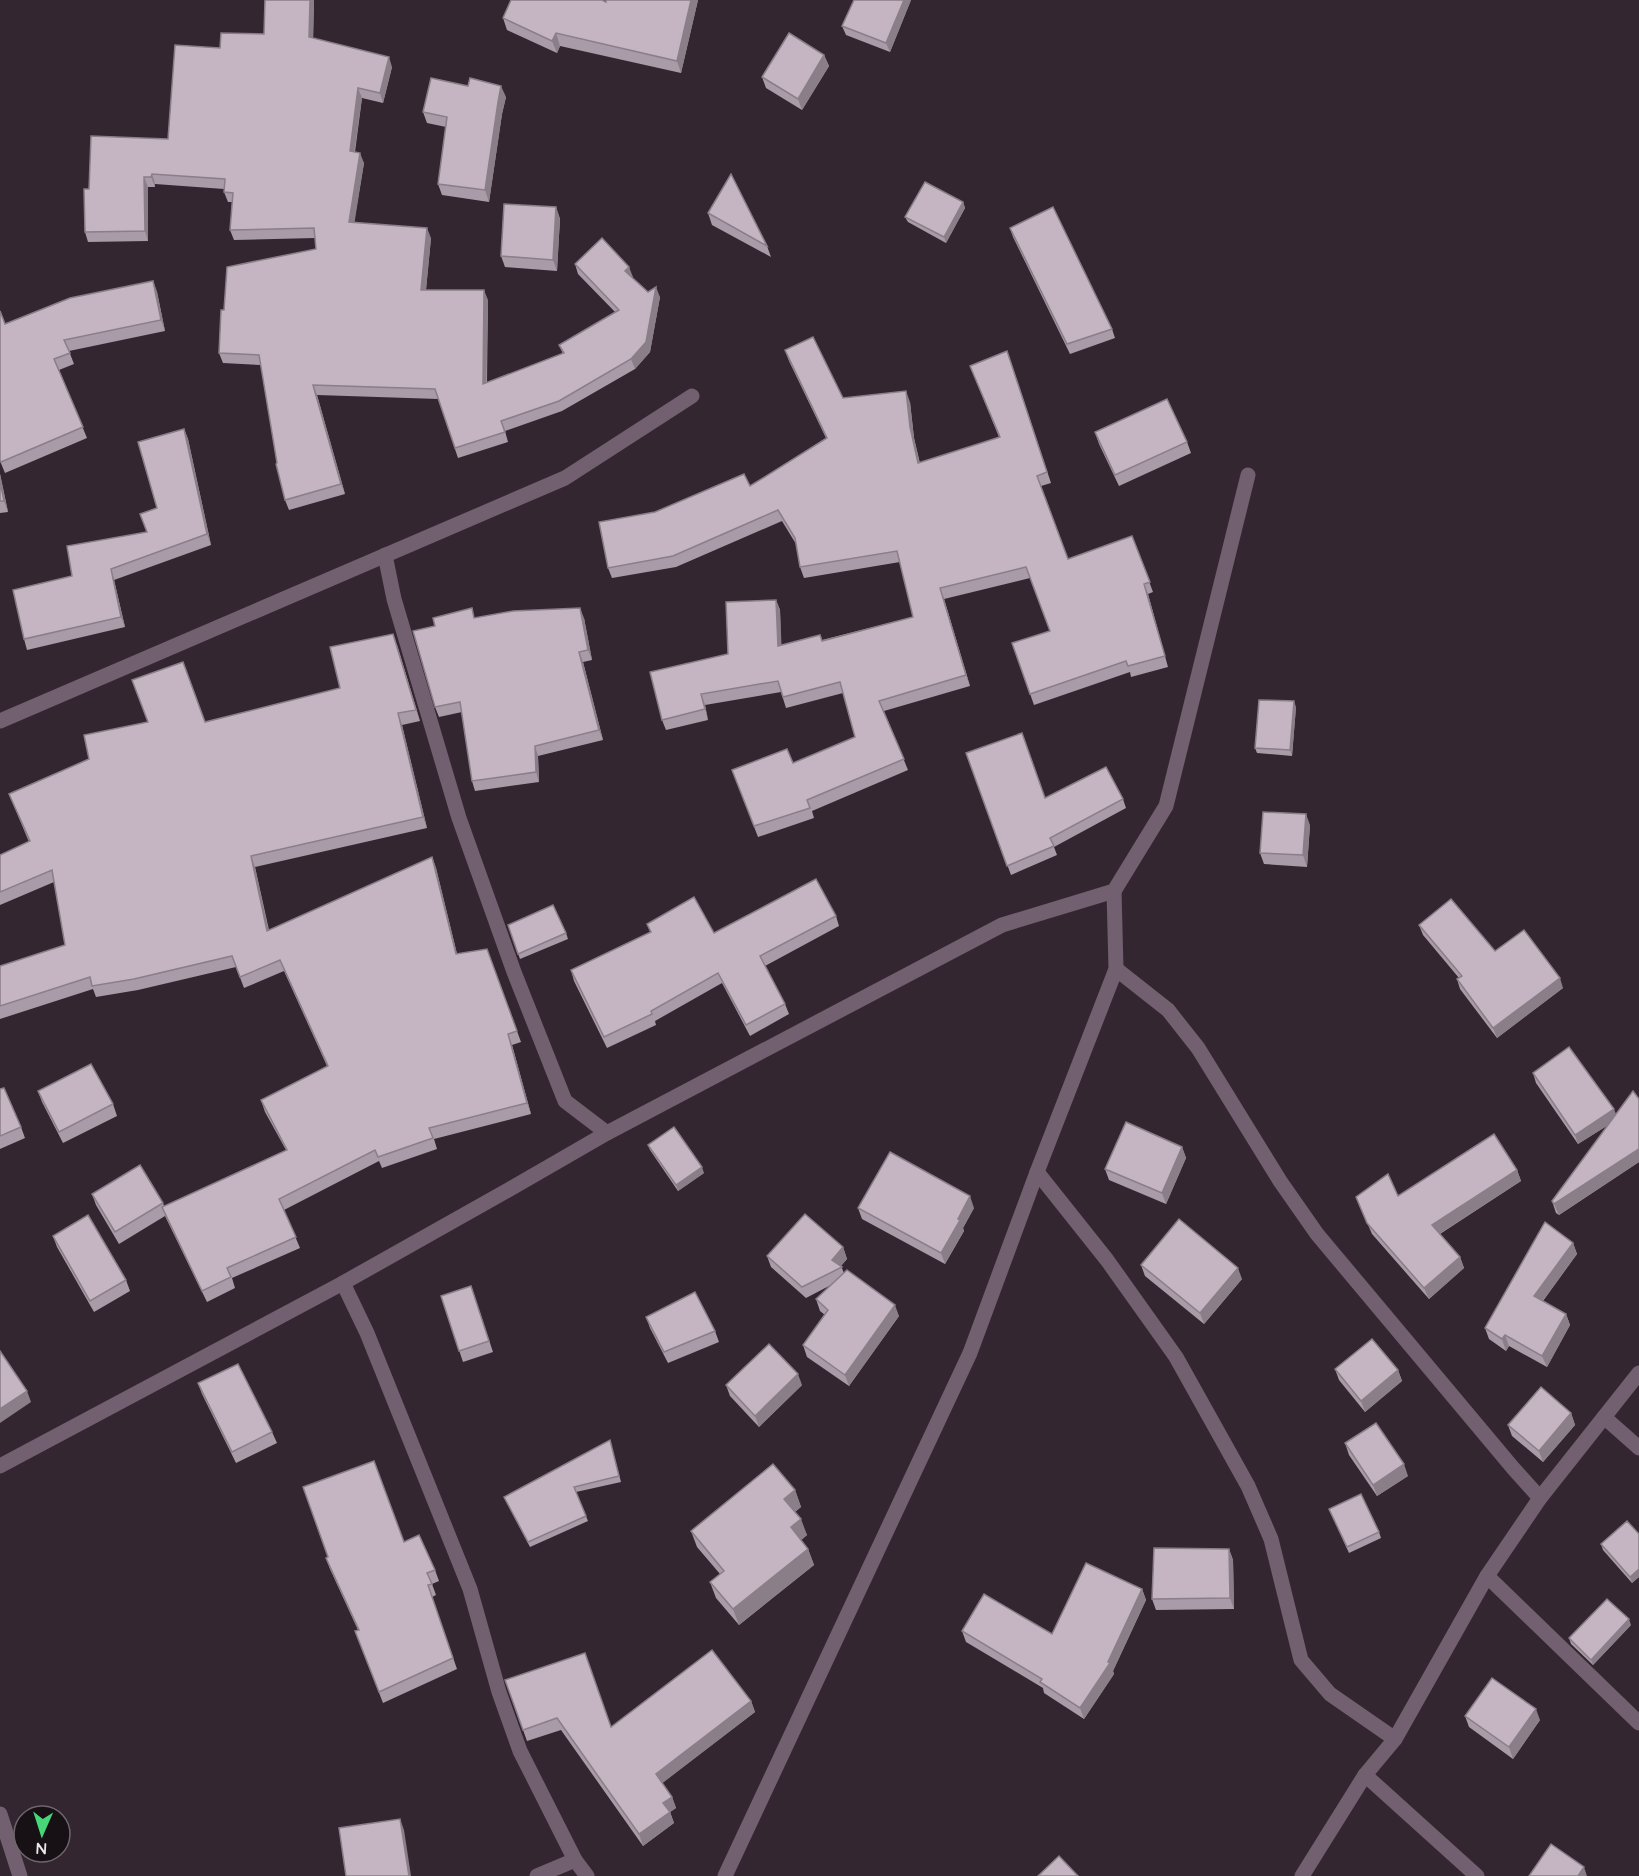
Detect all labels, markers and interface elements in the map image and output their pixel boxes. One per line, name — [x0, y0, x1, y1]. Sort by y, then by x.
north arrow — [12, 1804, 72, 1864]
text: N — [35, 1839, 48, 1859]

